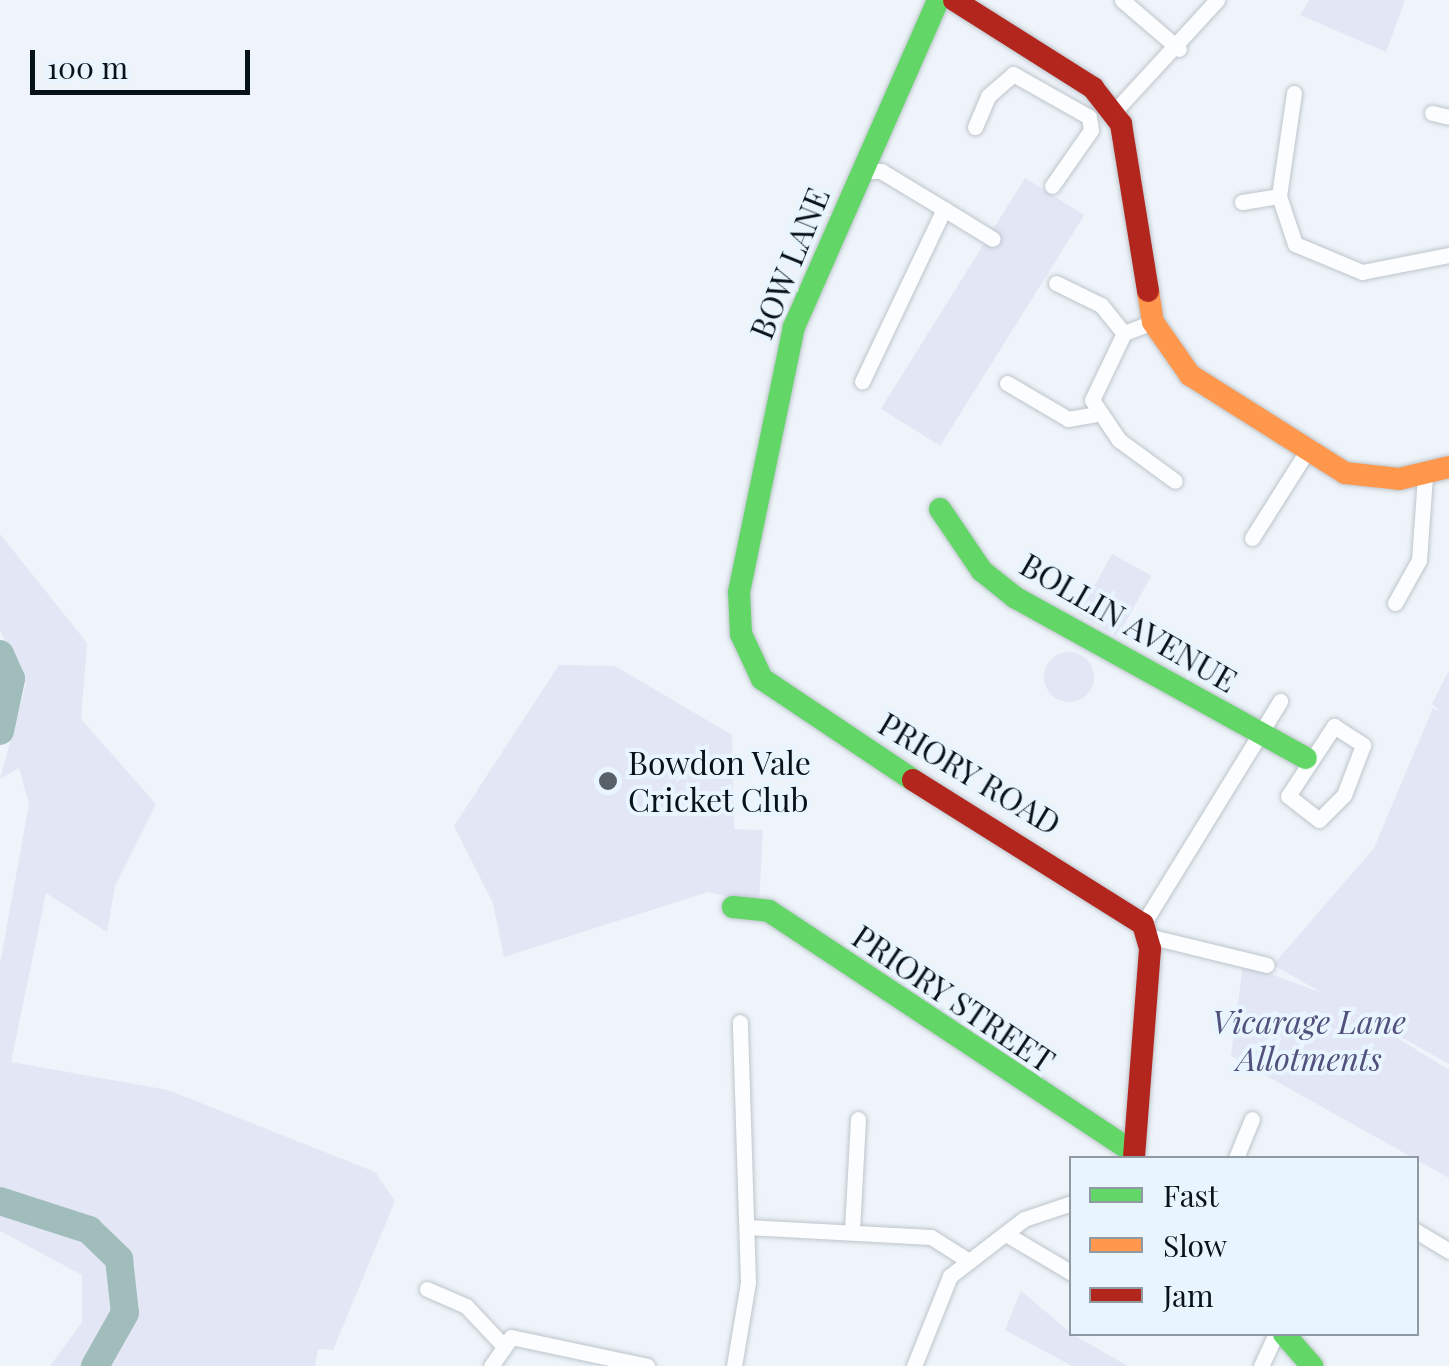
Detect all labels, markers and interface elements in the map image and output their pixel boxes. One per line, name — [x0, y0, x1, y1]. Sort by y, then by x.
scale bar — [35, 30, 255, 92]
text: 100 m — [47, 47, 128, 87]
street label: BOW LANE — [741, 181, 837, 345]
street label: BOLLIN AVENUE — [1014, 544, 1244, 700]
street label: PRIORY ROAD — [872, 703, 1068, 843]
place label: Bowdon Vale Cricket Club — [628, 744, 812, 819]
marker: Bowdon Vale Cricket Club — [597, 770, 619, 792]
street label: PRIORY STREET — [845, 916, 1063, 1080]
park label: Vicarage Lane Allotments — [1212, 1003, 1406, 1078]
legend — [1069, 1156, 1419, 1336]
text: Fast — [1163, 1175, 1219, 1215]
text: Slow — [1163, 1225, 1227, 1265]
text: Jam — [1163, 1275, 1214, 1315]

